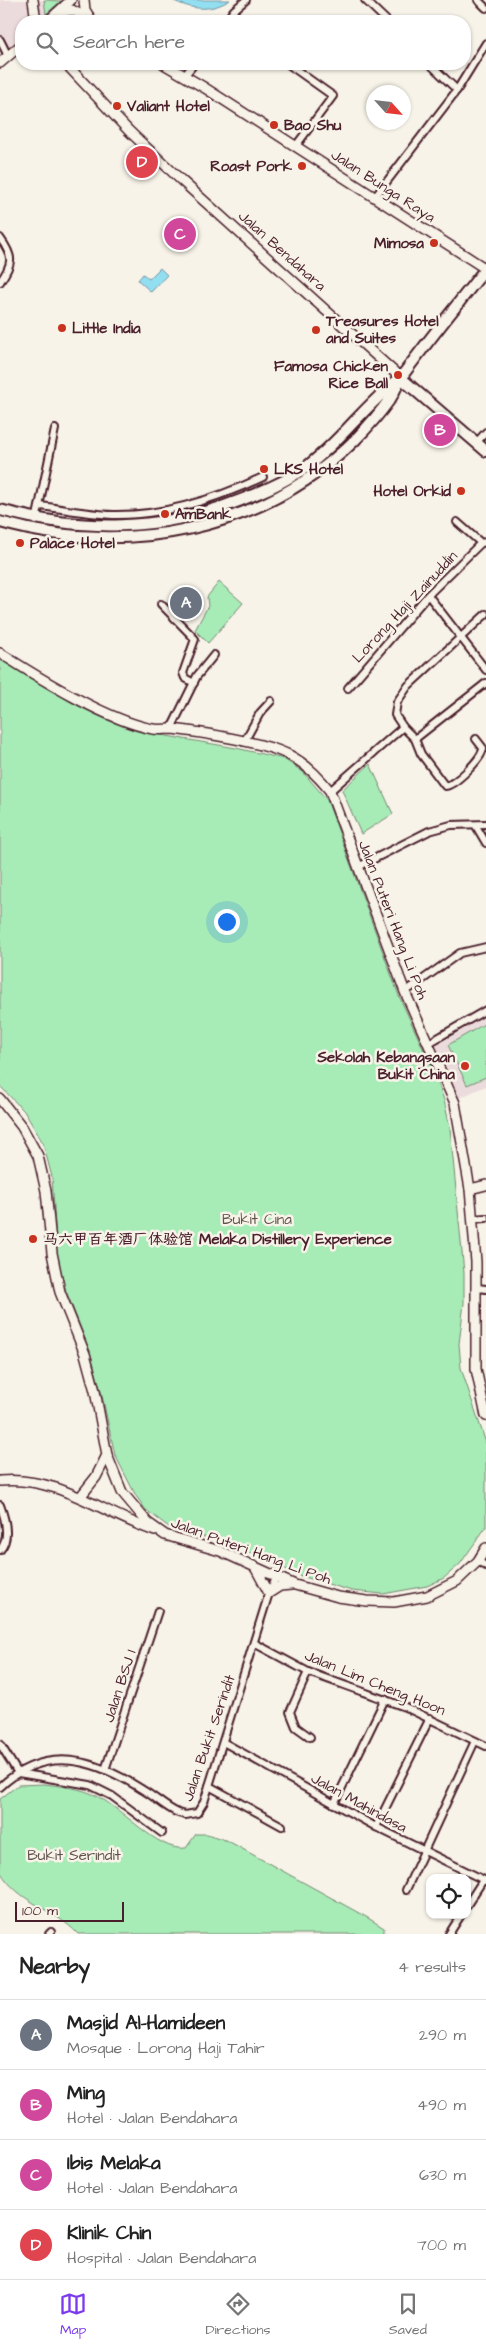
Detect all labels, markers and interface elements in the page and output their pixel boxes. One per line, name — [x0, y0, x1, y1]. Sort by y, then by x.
search box — [15, 15, 471, 70]
icon: search — [33, 29, 61, 57]
text: Search here — [73, 29, 185, 56]
north arrow — [366, 85, 411, 130]
place label: Valiant Hotel — [126, 96, 211, 117]
marker: Valiant Hotel — [111, 100, 123, 112]
place label: Bao Shu — [284, 115, 342, 136]
marker: Bao Shu — [268, 119, 280, 131]
pin: D — [126, 143, 158, 181]
street label: Jalan Bunga Raya — [326, 144, 440, 229]
place label: Roast Pork — [210, 156, 293, 177]
marker: Roast Pork — [296, 160, 308, 172]
street label: Jalan Bendahara — [233, 206, 331, 296]
pin: C — [164, 215, 196, 253]
place label: Mimosa — [374, 233, 424, 254]
marker: Mimosa — [428, 237, 440, 249]
place label: Treasures Hotel and Suites — [325, 311, 439, 349]
place label: Little India — [72, 318, 141, 339]
marker: Little India — [56, 322, 68, 334]
marker: Treasures Hotel and Suites — [310, 324, 322, 336]
place label: Famosa Chicken Rice Ball — [274, 356, 389, 394]
marker: Famosa Chicken Rice Ball — [392, 369, 404, 381]
pin: B — [424, 411, 456, 449]
place label: LKS Hotel — [274, 459, 344, 480]
marker: LKS Hotel — [258, 463, 270, 475]
place label: Hotel Orkid — [373, 481, 451, 502]
marker: Hotel Orkid — [455, 485, 467, 497]
place label: AmBank — [175, 504, 232, 525]
marker: AmBank — [159, 508, 171, 520]
place label: Palace Hotel — [30, 533, 116, 554]
marker: Palace Hotel — [14, 537, 26, 549]
street label: Lorong Haji Zainuddin — [347, 546, 464, 668]
pin: A — [170, 584, 202, 622]
street label: Jalan Puteri Hang Li Poh — [352, 837, 433, 1004]
your location — [214, 909, 240, 935]
place label: Sekolah Kebangsaan Bukit China — [316, 1047, 455, 1085]
marker: Sekolah Kebangsaan Bukit China — [459, 1060, 471, 1072]
park label: Bukit Cina — [222, 1209, 292, 1230]
place label: 马六甲百年酒厂体验馆 Melaka Distillery Experience — [43, 1229, 392, 1251]
marker: 马六甲百年酒厂体验馆 Melaka Distillery Experience — [27, 1233, 39, 1245]
street label: Jalan Puteri Hang Li Poh — [168, 1512, 335, 1591]
street label: Jalan Lim Cheng Hoon — [301, 1645, 449, 1722]
street label: Jalan BSJ 1 — [98, 1647, 142, 1725]
street label: Jalan Bukit Serindit — [177, 1672, 241, 1804]
street label: Jalan Mahindasa — [307, 1768, 411, 1838]
park label: Bukit Serindit — [27, 1845, 121, 1866]
map controls — [426, 1874, 471, 1919]
button: locate — [426, 1874, 471, 1919]
scale bar — [15, 1899, 124, 1922]
text: 100 m — [22, 1901, 58, 1921]
text: Nearby — [20, 1952, 90, 1981]
text: 4 results — [398, 1956, 466, 1978]
text: Masjid Al-Hamideen — [67, 2010, 225, 2037]
text: A — [31, 2024, 41, 2046]
text: 290 m — [419, 2024, 466, 2046]
text: Mosque · Lorong Haji Tahir — [67, 2037, 265, 2059]
text: Ming — [67, 2080, 105, 2107]
text: B — [30, 2094, 42, 2116]
text: 490 m — [417, 2094, 466, 2116]
text: Hotel · Jalan Bendahara — [67, 2107, 237, 2129]
text: Ibis Melaka — [67, 2150, 161, 2177]
text: C — [30, 2164, 42, 2186]
text: 630 m — [419, 2164, 466, 2186]
text: Hotel · Jalan Bendahara — [67, 2177, 237, 2199]
text: Klinik Chin — [67, 2220, 151, 2247]
text: D — [31, 2234, 41, 2256]
text: 700 m — [417, 2234, 466, 2256]
text: Hospital · Jalan Bendahara — [67, 2247, 256, 2269]
tab: Map — [59, 2290, 87, 2340]
tab: Directions — [205, 2290, 270, 2340]
tab: Saved — [389, 2290, 427, 2340]

